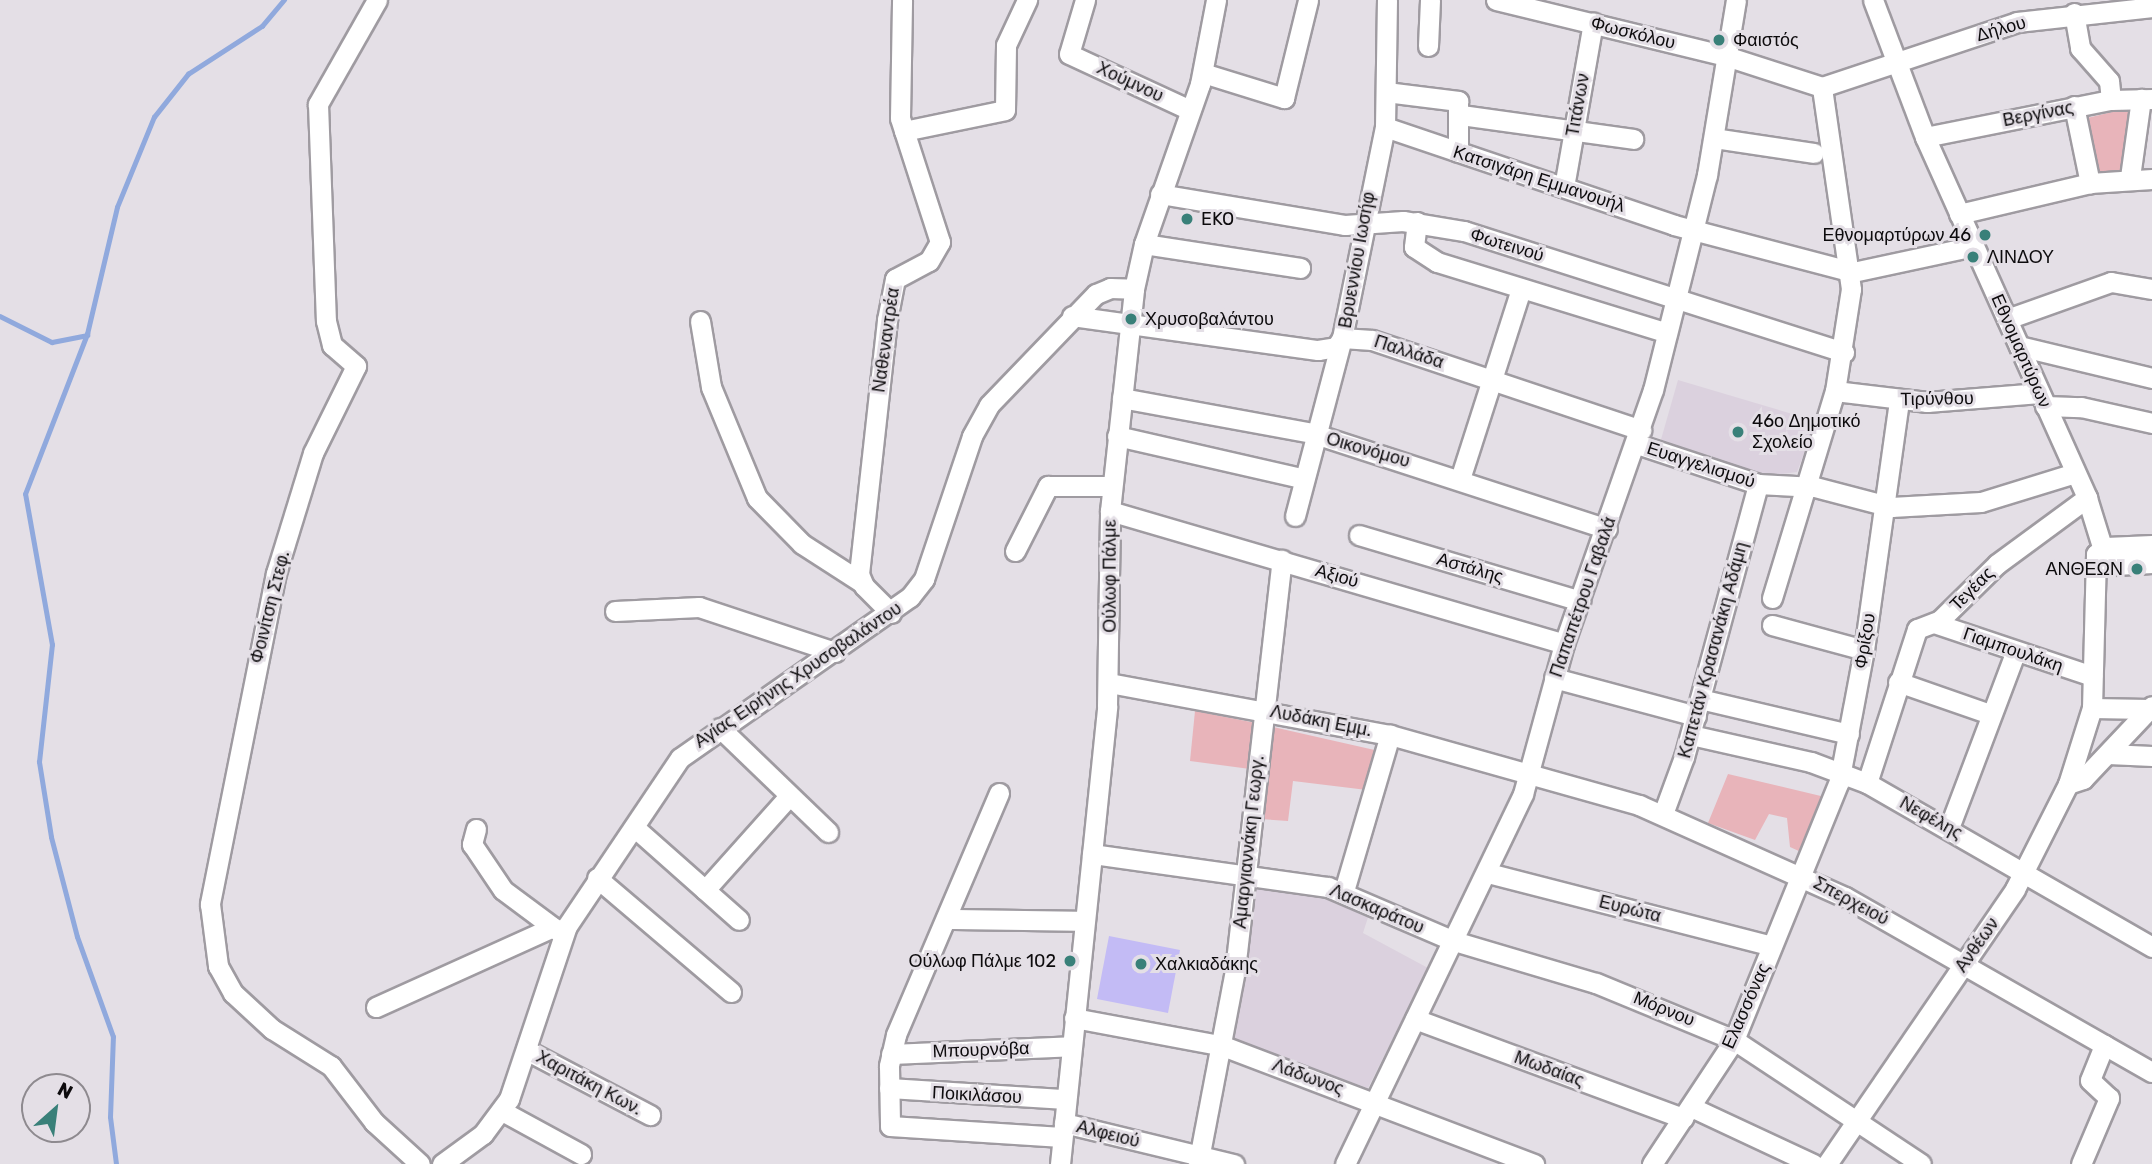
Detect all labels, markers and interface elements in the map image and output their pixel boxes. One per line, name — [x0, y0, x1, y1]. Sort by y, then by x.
street label: Φωσκόλου — [1588, 12, 1678, 54]
street label: Δήλου — [1974, 12, 2028, 46]
place label: Φαιστός — [1733, 29, 1799, 51]
marker: Φαιστός — [1711, 32, 1727, 48]
street label: Χούμνου — [1093, 57, 1167, 107]
street label: Τιτάνων — [1562, 72, 1594, 138]
street label: Βεργίνας — [2001, 97, 2075, 131]
street label: Κατσιγάρη Εμμανουήλ — [1450, 141, 1628, 217]
street label: Βρυεννίου Ιωσήφ — [1334, 190, 1380, 330]
place label: EKO — [1201, 208, 1234, 230]
marker: EKO — [1179, 211, 1195, 227]
street label: Φωτεινού — [1467, 224, 1547, 266]
place label: Εθνομαρτύρων 46 — [1823, 224, 1971, 246]
marker: Εθνομαρτύρων 46 — [1977, 227, 1993, 243]
place label: ΛΙΝΔΟΥ — [1987, 246, 2054, 268]
marker: ΛΙΝΔΟΥ — [1965, 249, 1981, 265]
street label: Ναθεναντρέα — [868, 286, 904, 394]
street label: Εθνομαρτύρων — [1986, 291, 2056, 411]
place label: Χρυσοβαλάντου — [1145, 308, 1274, 330]
marker: Χρυσοβαλάντου — [1123, 311, 1139, 327]
street label: Παλλάδα — [1371, 331, 1447, 373]
street label: Τιρύνθου — [1900, 388, 1974, 410]
place label: 46ο Δημοτικό Σχολείο — [1752, 411, 1861, 453]
marker: 46ο Δημοτικό Σχολείο — [1730, 424, 1746, 440]
street label: Οικονόμου — [1324, 428, 1412, 472]
street label: Ευαγγελισμού — [1644, 437, 1758, 493]
street label: Παπαπέτρου Γαβαλά — [1545, 514, 1621, 680]
street label: Ούλωφ Πάλμε — [1099, 519, 1121, 633]
street label: Καπετάν Κρασανάκη Αδάμη — [1674, 539, 1752, 761]
street label: Φοινίτση Στεφ. — [246, 548, 294, 666]
street label: Αστάλης — [1434, 548, 1506, 588]
place label: ΑΝΘΕΩΝ — [2046, 558, 2123, 580]
street label: Αξιού — [1313, 560, 1361, 592]
marker: ΑΝΘΕΩΝ — [2129, 561, 2145, 577]
street label: Τεγέας — [1946, 563, 1998, 615]
street label: Αγίας Ειρήνης Χρυσοβαλάντου — [690, 597, 906, 753]
street label: Φρίξου — [1850, 612, 1880, 670]
street label: Γιαμπουλάκη — [1960, 623, 2066, 677]
street label: Λυδάκη Εμμ. — [1268, 701, 1374, 741]
street label: Αμαργιαννάκη Γεωργ. — [1229, 754, 1269, 930]
street label: Νεφέλης — [1896, 792, 1966, 844]
street label: Σπερχειού — [1810, 872, 1892, 930]
street label: Λασκαράτου — [1327, 880, 1427, 938]
street label: Ευρώτα — [1597, 891, 1663, 927]
street label: Ανθέων — [1950, 914, 2004, 976]
place label: Ούλωφ Πάλμε 102 — [908, 950, 1056, 972]
marker: Ούλωφ Πάλμε 102 — [1062, 953, 1078, 969]
place label: Χαλκιαδάκης — [1155, 953, 1258, 975]
marker: Χαλκιαδάκης — [1133, 956, 1149, 972]
street label: Ελασσόνας — [1718, 960, 1774, 1052]
street label: Μόρνου — [1630, 987, 1698, 1031]
street label: Μπουρνόβα — [932, 1038, 1030, 1062]
street label: Χαριτάκη Κων. — [532, 1046, 646, 1120]
street label: Μωδαίας — [1511, 1046, 1587, 1092]
street label: Λάδωνος — [1269, 1054, 1347, 1100]
north arrow — [21, 1073, 91, 1143]
text: N — [54, 1077, 77, 1104]
street label: Ποικιλάσου — [931, 1082, 1023, 1108]
street label: Αλφειού — [1074, 1116, 1142, 1152]

